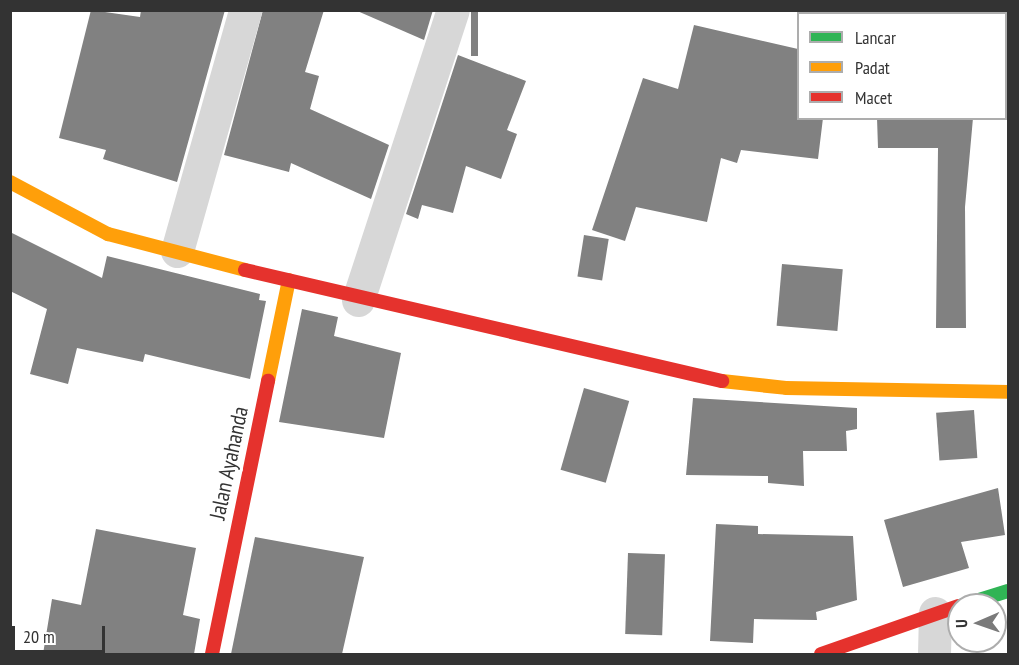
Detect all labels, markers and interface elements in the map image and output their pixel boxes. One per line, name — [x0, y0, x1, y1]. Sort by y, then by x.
legend — [797, 12, 1007, 120]
text: Lancar — [855, 26, 896, 49]
text: Padat — [855, 56, 890, 79]
text: Macet — [855, 86, 892, 109]
street label: Jalan Ayahanda — [204, 404, 254, 522]
north arrow — [947, 593, 1007, 653]
scale bar — [15, 614, 108, 652]
text: U — [951, 619, 971, 628]
text: 20 m — [23, 625, 55, 648]

